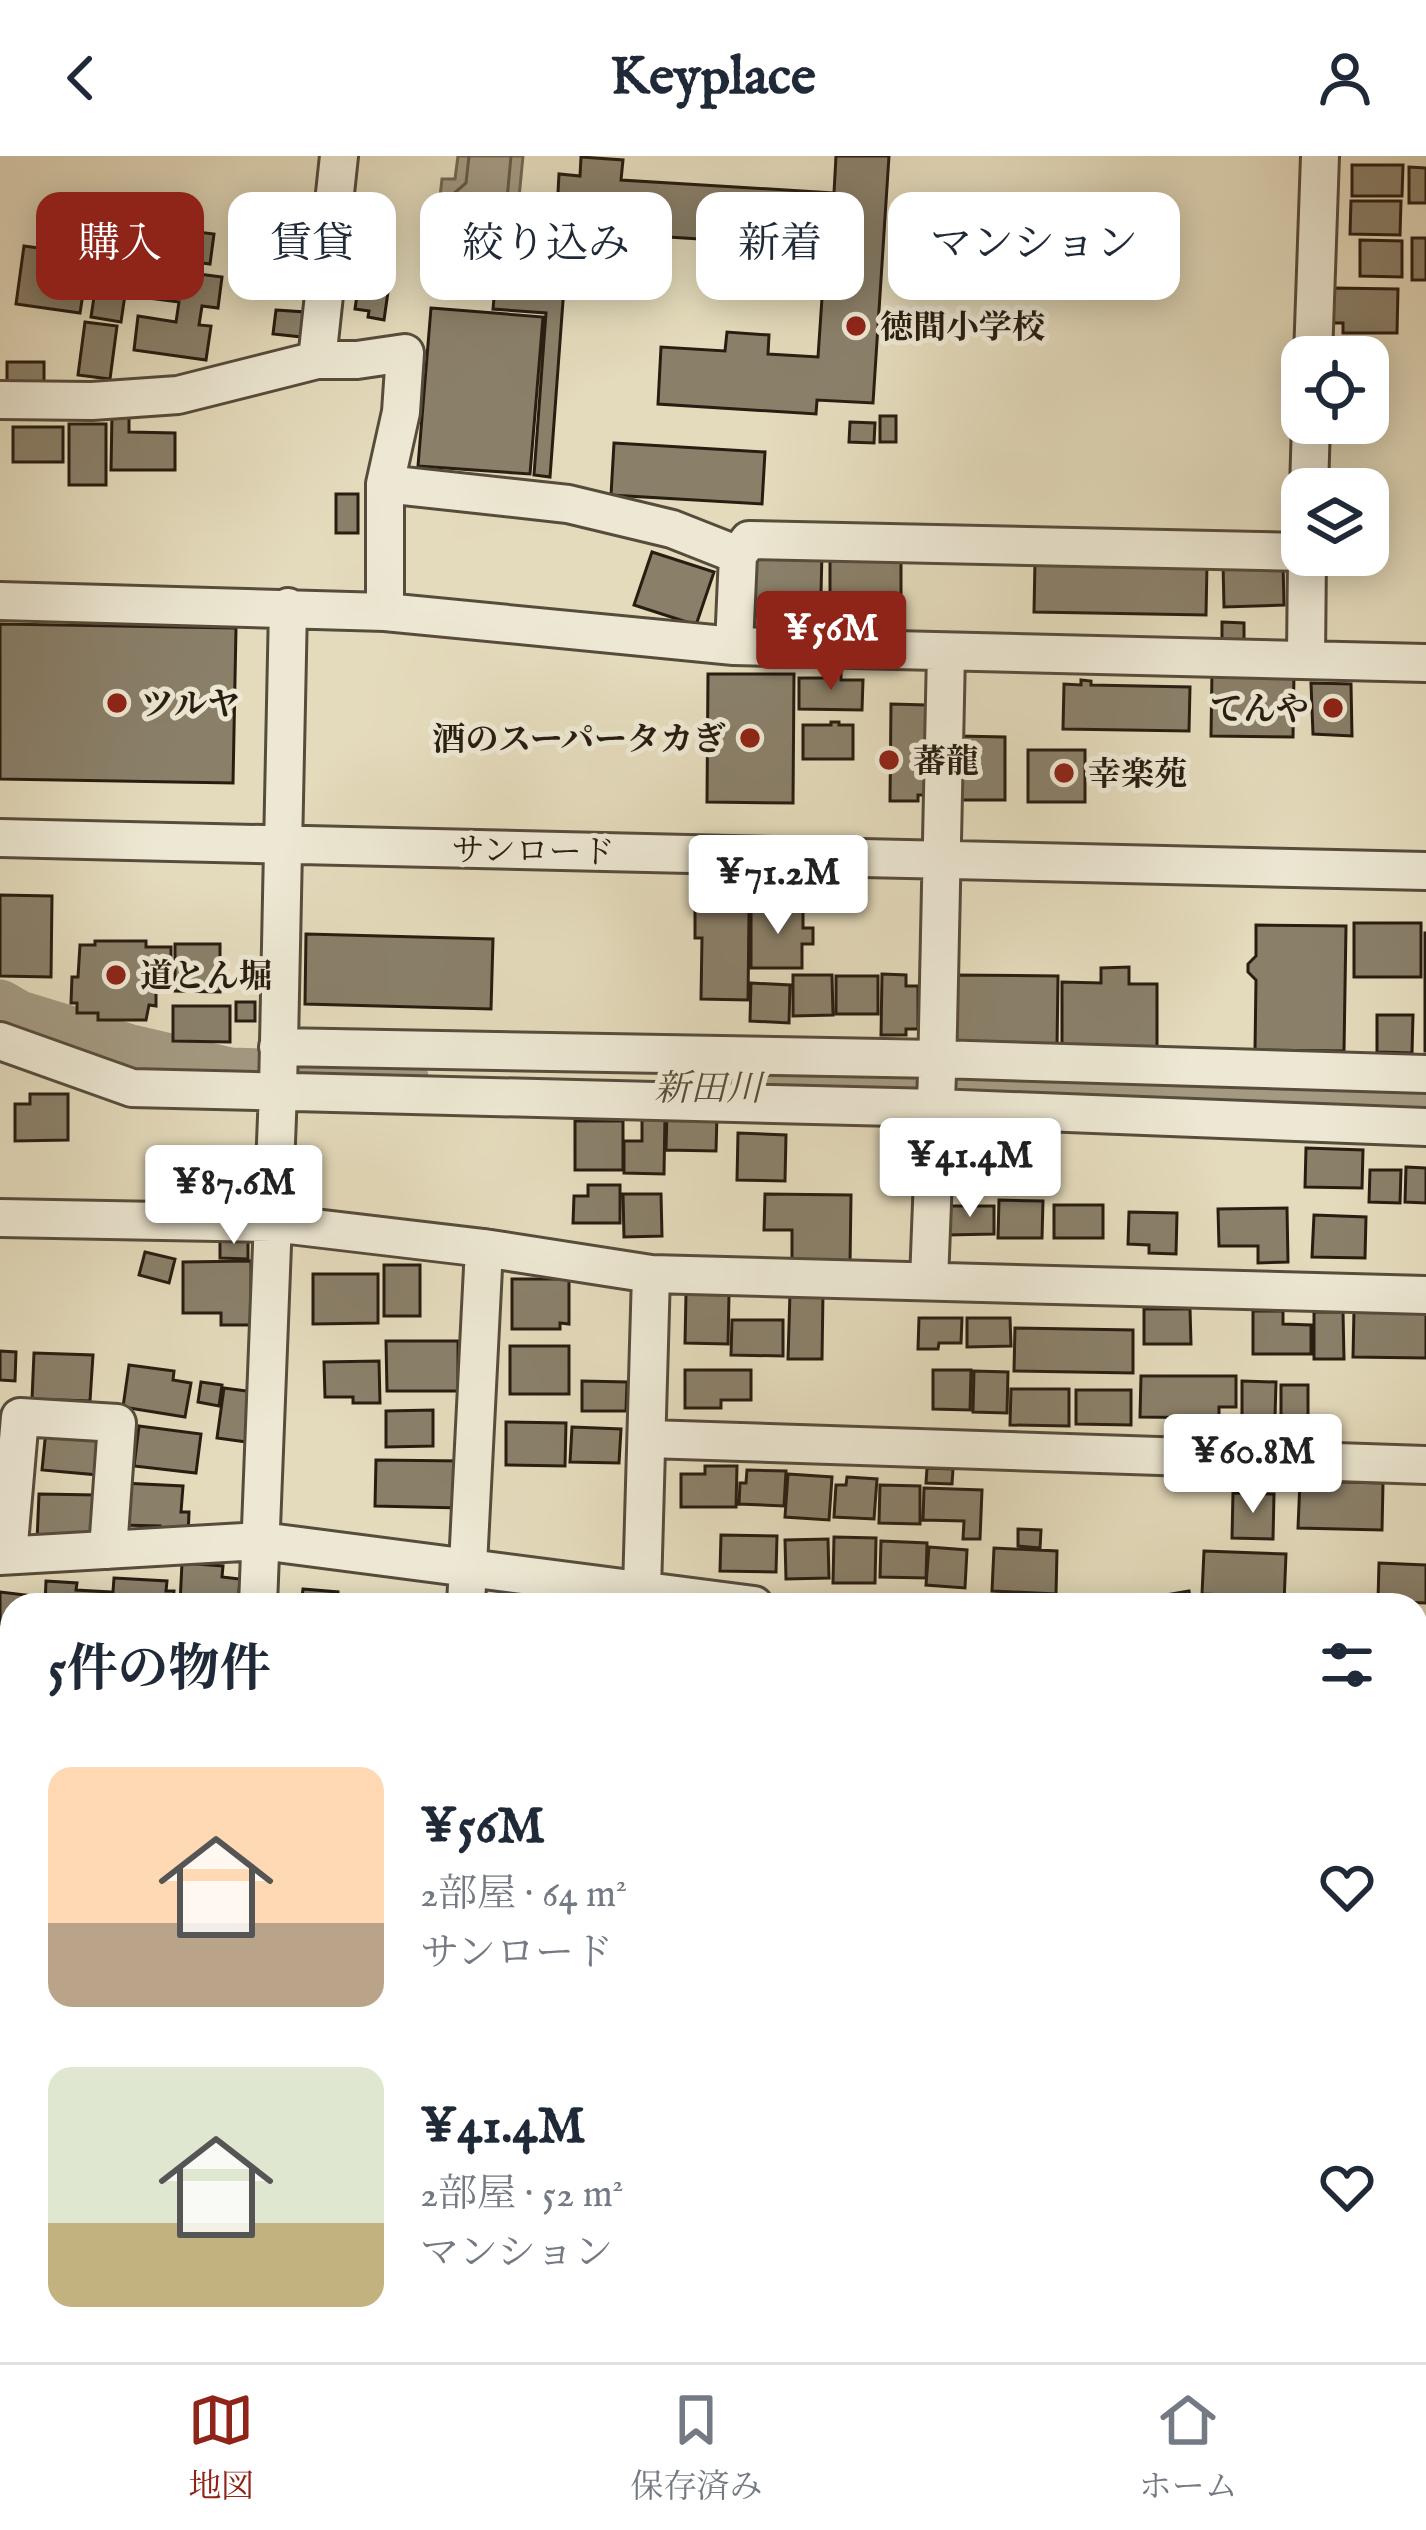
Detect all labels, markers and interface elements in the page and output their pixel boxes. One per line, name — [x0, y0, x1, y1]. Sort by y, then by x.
text: Keyplace — [610, 44, 816, 113]
icon: back — [48, 45, 114, 111]
icon: person — [1312, 45, 1378, 111]
chip: 購入 — [36, 192, 204, 300]
chip: 賃貸 — [228, 192, 396, 300]
chip: 絞り込み — [420, 192, 672, 300]
chip: 新着 — [696, 192, 864, 300]
chip: マンション — [888, 192, 1180, 300]
place label: 徳間小学校 — [880, 308, 1045, 350]
marker: 徳間小学校 — [843, 313, 869, 339]
map controls — [1281, 336, 1389, 576]
button: locate — [1281, 336, 1389, 444]
button: layers — [1281, 468, 1389, 576]
pin: ¥56M — [760, 591, 902, 693]
text: ¥56M — [783, 605, 879, 654]
place label: ツルヤ — [141, 685, 240, 727]
marker: ツルヤ — [104, 690, 130, 716]
place label: てんや — [1210, 690, 1309, 732]
marker: てんや — [1320, 695, 1346, 721]
place label: 酒のスーパータカぎ — [432, 720, 726, 762]
marker: 酒のスーパータカぎ — [737, 725, 763, 751]
place label: 蕃龍 — [913, 742, 979, 784]
marker: 蕃龍 — [876, 747, 902, 773]
place label: 幸楽苑 — [1088, 755, 1187, 797]
marker: 幸楽苑 — [1051, 760, 1077, 786]
street label: サンロード — [451, 831, 615, 875]
pin: ¥71.2M — [680, 835, 876, 937]
text: ¥71.2M — [716, 849, 840, 898]
place label: 道とん堀 — [140, 957, 272, 999]
marker: 道とん堀 — [103, 962, 129, 988]
water label: 新田川 — [654, 1067, 766, 1113]
pin: ¥41.4M — [872, 1118, 1068, 1220]
text: ¥41.4M — [907, 1132, 1033, 1181]
pin: ¥87.6M — [136, 1145, 332, 1247]
text: ¥87.6M — [172, 1159, 296, 1208]
pin: ¥60.8M — [1155, 1414, 1351, 1516]
text: ¥60.8M — [1191, 1428, 1315, 1477]
icon: filters — [1314, 1632, 1380, 1698]
text: 5件の物件 — [48, 1639, 270, 1704]
text: ¥56M — [420, 1796, 545, 1861]
icon: home — [144, 1815, 288, 1959]
icon: heart — [1314, 1854, 1380, 1920]
text: 2部屋 · 64 m² — [420, 1871, 627, 1920]
text: サンロード — [420, 1930, 613, 1979]
text: ¥41.4M — [420, 2096, 585, 2161]
icon: home — [144, 2115, 288, 2259]
icon: heart — [1314, 2154, 1380, 2220]
text: 2部屋 · 52 m² — [420, 2171, 624, 2220]
text: マンション — [420, 2230, 613, 2279]
tab: 地図 — [188, 2387, 254, 2509]
tab: 保存済み — [630, 2387, 762, 2509]
tab: ホーム — [1139, 2387, 1238, 2509]

